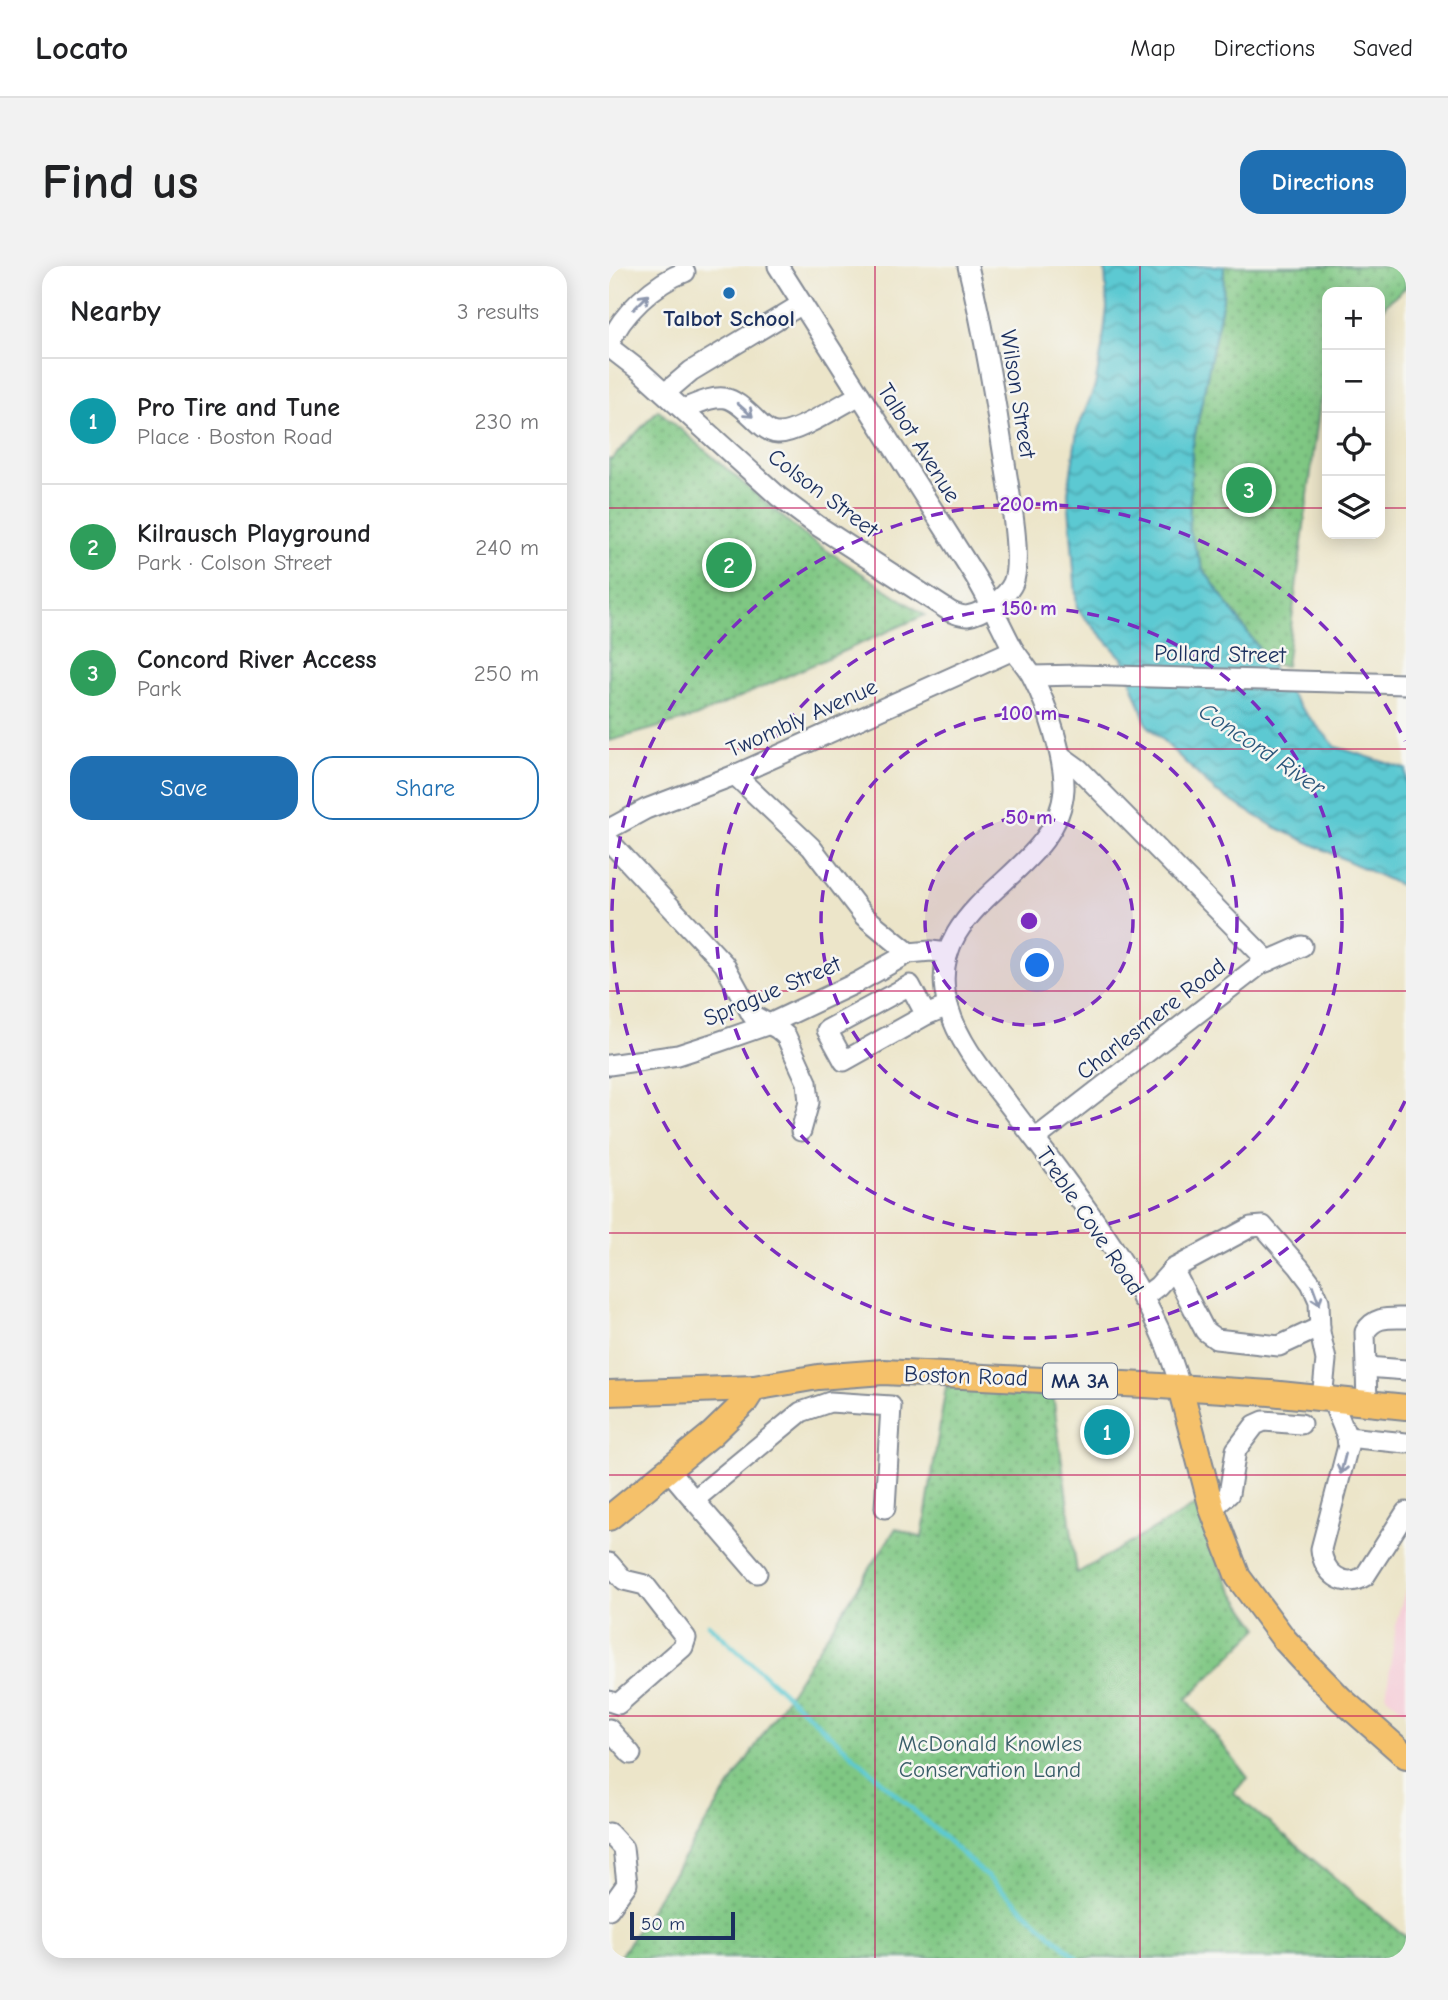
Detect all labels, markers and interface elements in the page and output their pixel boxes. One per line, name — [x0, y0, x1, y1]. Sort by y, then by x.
text: Locato — [35, 29, 128, 67]
text: Map — [1130, 34, 1176, 62]
text: Directions — [1214, 34, 1315, 62]
text: Saved — [1353, 34, 1413, 62]
button: Directions — [1240, 150, 1406, 214]
text: Find us — [42, 154, 198, 210]
marker: Talbot School — [721, 285, 737, 301]
map controls — [1322, 287, 1385, 539]
button: + — [1322, 287, 1385, 350]
text: Nearby — [70, 294, 161, 329]
one-way arrow — [633, 294, 650, 311]
text: 3 results — [457, 298, 539, 325]
place label: Talbot School — [663, 305, 795, 332]
street label: Wilson Street — [995, 328, 1042, 462]
button: − — [1322, 350, 1385, 413]
street label: Talbot Avenue — [872, 378, 966, 508]
text: Pro Tire and Tune — [137, 393, 340, 423]
one-way arrow — [735, 402, 753, 418]
text: 1 — [88, 408, 98, 435]
text: 230 m — [475, 408, 539, 435]
button: locate — [1322, 413, 1385, 476]
text: Place · Boston Road — [137, 423, 333, 450]
street label: Colson Street — [763, 443, 885, 544]
pin: 3 — [1226, 464, 1272, 516]
button: layers — [1322, 476, 1385, 539]
text: 200 m — [1000, 492, 1058, 516]
text: Kilrausch Playground — [137, 519, 371, 549]
text: 2 — [87, 534, 99, 561]
text: 240 m — [475, 534, 539, 561]
pin: 2 — [706, 539, 752, 591]
text: Park · Colson Street — [137, 549, 331, 576]
text: 150 m — [1001, 596, 1057, 620]
street label: Pollard Street — [1154, 639, 1288, 669]
text: Concord River Access — [137, 645, 377, 675]
text: 3 — [87, 660, 99, 687]
text: 250 m — [474, 660, 539, 687]
street label: Twombly Avenue — [723, 673, 881, 763]
text: Park — [137, 675, 181, 702]
water label: Concord River — [1194, 697, 1332, 802]
text: 100 m — [1001, 701, 1057, 725]
button: Save — [70, 756, 298, 820]
button: Share — [312, 756, 539, 820]
text: 50 m — [1005, 805, 1053, 829]
centre of rings — [1017, 909, 1041, 933]
your location — [1020, 948, 1054, 982]
street label: Sprague Street — [699, 949, 846, 1032]
street label: Charlesmere Road — [1071, 952, 1231, 1086]
street label: Treble Cove Road — [1030, 1142, 1150, 1300]
one-way arrow — [1311, 1284, 1323, 1305]
street label: Boston Road — [904, 1360, 1028, 1392]
road number: MA 3A — [1043, 1364, 1117, 1398]
pin: 1 — [1084, 1406, 1130, 1458]
one-way arrow — [1336, 1453, 1349, 1475]
park label: McDonald Knowles Conservation Land — [898, 1730, 1082, 1783]
scale bar — [630, 1909, 735, 1941]
text: 50 m — [641, 1913, 685, 1935]

